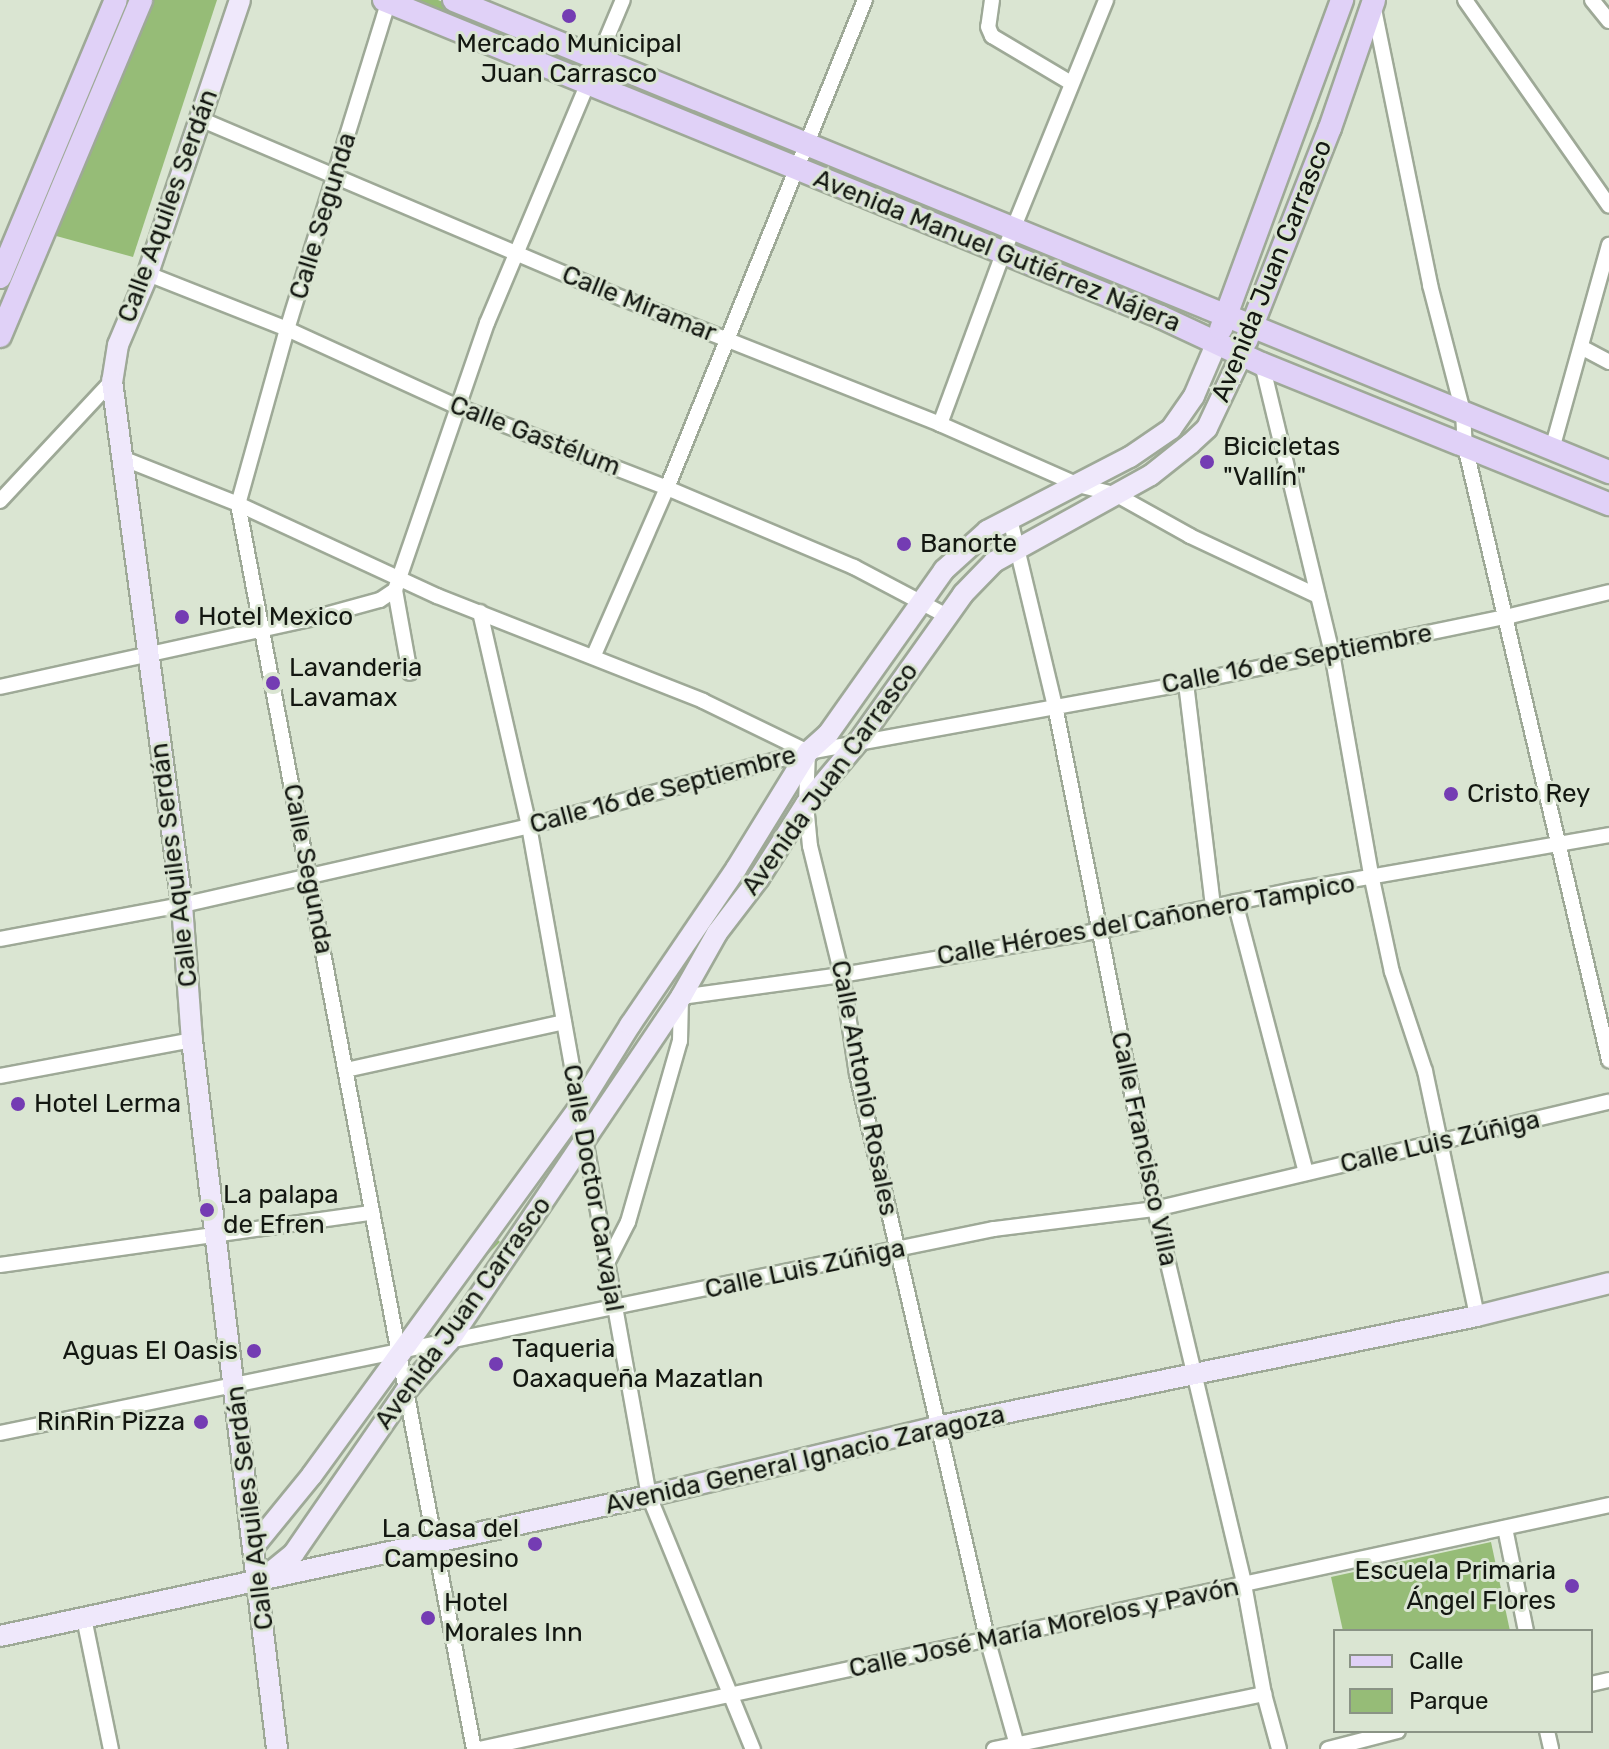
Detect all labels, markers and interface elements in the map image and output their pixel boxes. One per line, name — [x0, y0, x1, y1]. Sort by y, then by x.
marker: Mercado Municipal Juan Carrasco — [560, 7, 578, 25]
place label: Mercado Municipal Juan Carrasco — [456, 28, 682, 90]
street label: Calle Aquiles Serdán — [111, 85, 225, 327]
street label: Calle Segunda — [283, 129, 363, 303]
street label: Avenida Juan Carrasco — [1205, 135, 1339, 407]
street label: Avenida Manuel Gutiérrez Nájera — [809, 163, 1185, 339]
street label: Calle Miramar — [557, 259, 721, 349]
street label: Calle Gastélum — [445, 389, 625, 483]
place label: Bicicletas "Vallín" — [1223, 431, 1340, 492]
marker: Bicicletas "Vallín" — [1198, 453, 1216, 471]
place label: Banorte — [920, 528, 1017, 560]
marker: Banorte — [895, 535, 913, 553]
place label: Hotel Mexico — [198, 601, 353, 633]
marker: Hotel Mexico — [173, 608, 191, 626]
street label: Calle 16 de Septiembre — [1159, 617, 1435, 701]
place label: Lavanderia Lavamax — [289, 652, 422, 714]
street label: Avenida Juan Carrasco — [735, 657, 925, 901]
marker: Lavanderia Lavamax — [264, 674, 282, 692]
street label: Calle 16 de Septiembre — [526, 739, 800, 841]
street label: Calle Aquiles Serdán — [144, 741, 204, 989]
place label: Cristo Rey — [1467, 778, 1590, 810]
street label: Calle Segunda — [276, 781, 340, 957]
marker: Cristo Rey — [1442, 785, 1460, 803]
street label: Calle Héroes del Cañonero Tampico — [934, 868, 1358, 972]
street label: Calle Antonio Rosales — [824, 957, 904, 1219]
street label: Calle Francisco Villa — [1104, 1029, 1184, 1269]
street label: Calle Doctor Carvajal — [556, 1062, 630, 1314]
place label: Hotel Lerma — [34, 1088, 181, 1120]
marker: Hotel Lerma — [9, 1095, 27, 1113]
street label: Calle Luis Zúñiga — [1337, 1104, 1543, 1180]
place label: La palapa de Efren — [223, 1179, 339, 1240]
street label: Avenida Juan Carrasco — [368, 1191, 558, 1435]
marker: La palapa de Efren — [198, 1201, 216, 1219]
street label: Calle Luis Zúñiga — [702, 1233, 908, 1305]
place label: Taqueria Oaxaqueña Mazatlan — [512, 1333, 763, 1394]
place label: Aguas El Oasis — [62, 1335, 238, 1367]
marker: Aguas El Oasis — [245, 1342, 263, 1360]
marker: Taqueria Oaxaqueña Mazatlan — [487, 1355, 505, 1373]
street label: Calle Aquiles Serdán — [220, 1384, 280, 1632]
street label: Avenida General Ignacio Zaragoza — [602, 1399, 1008, 1521]
place label: RinRin Pizza — [37, 1406, 185, 1438]
marker: RinRin Pizza — [192, 1413, 210, 1431]
place label: La Casa del Campesino — [382, 1513, 519, 1574]
marker: La Casa del Campesino — [526, 1535, 544, 1553]
place label: Escuela Primaria Ángel Flores — [1355, 1555, 1556, 1616]
street label: Calle José María Morelos y Pavón — [846, 1571, 1242, 1685]
marker: Escuela Primaria Ángel Flores — [1563, 1577, 1581, 1595]
place label: Hotel Morales Inn — [444, 1587, 583, 1648]
marker: Hotel Morales Inn — [419, 1609, 437, 1627]
legend — [1333, 1629, 1593, 1733]
text: Calle — [1409, 1647, 1463, 1675]
text: Parque — [1409, 1687, 1488, 1715]

